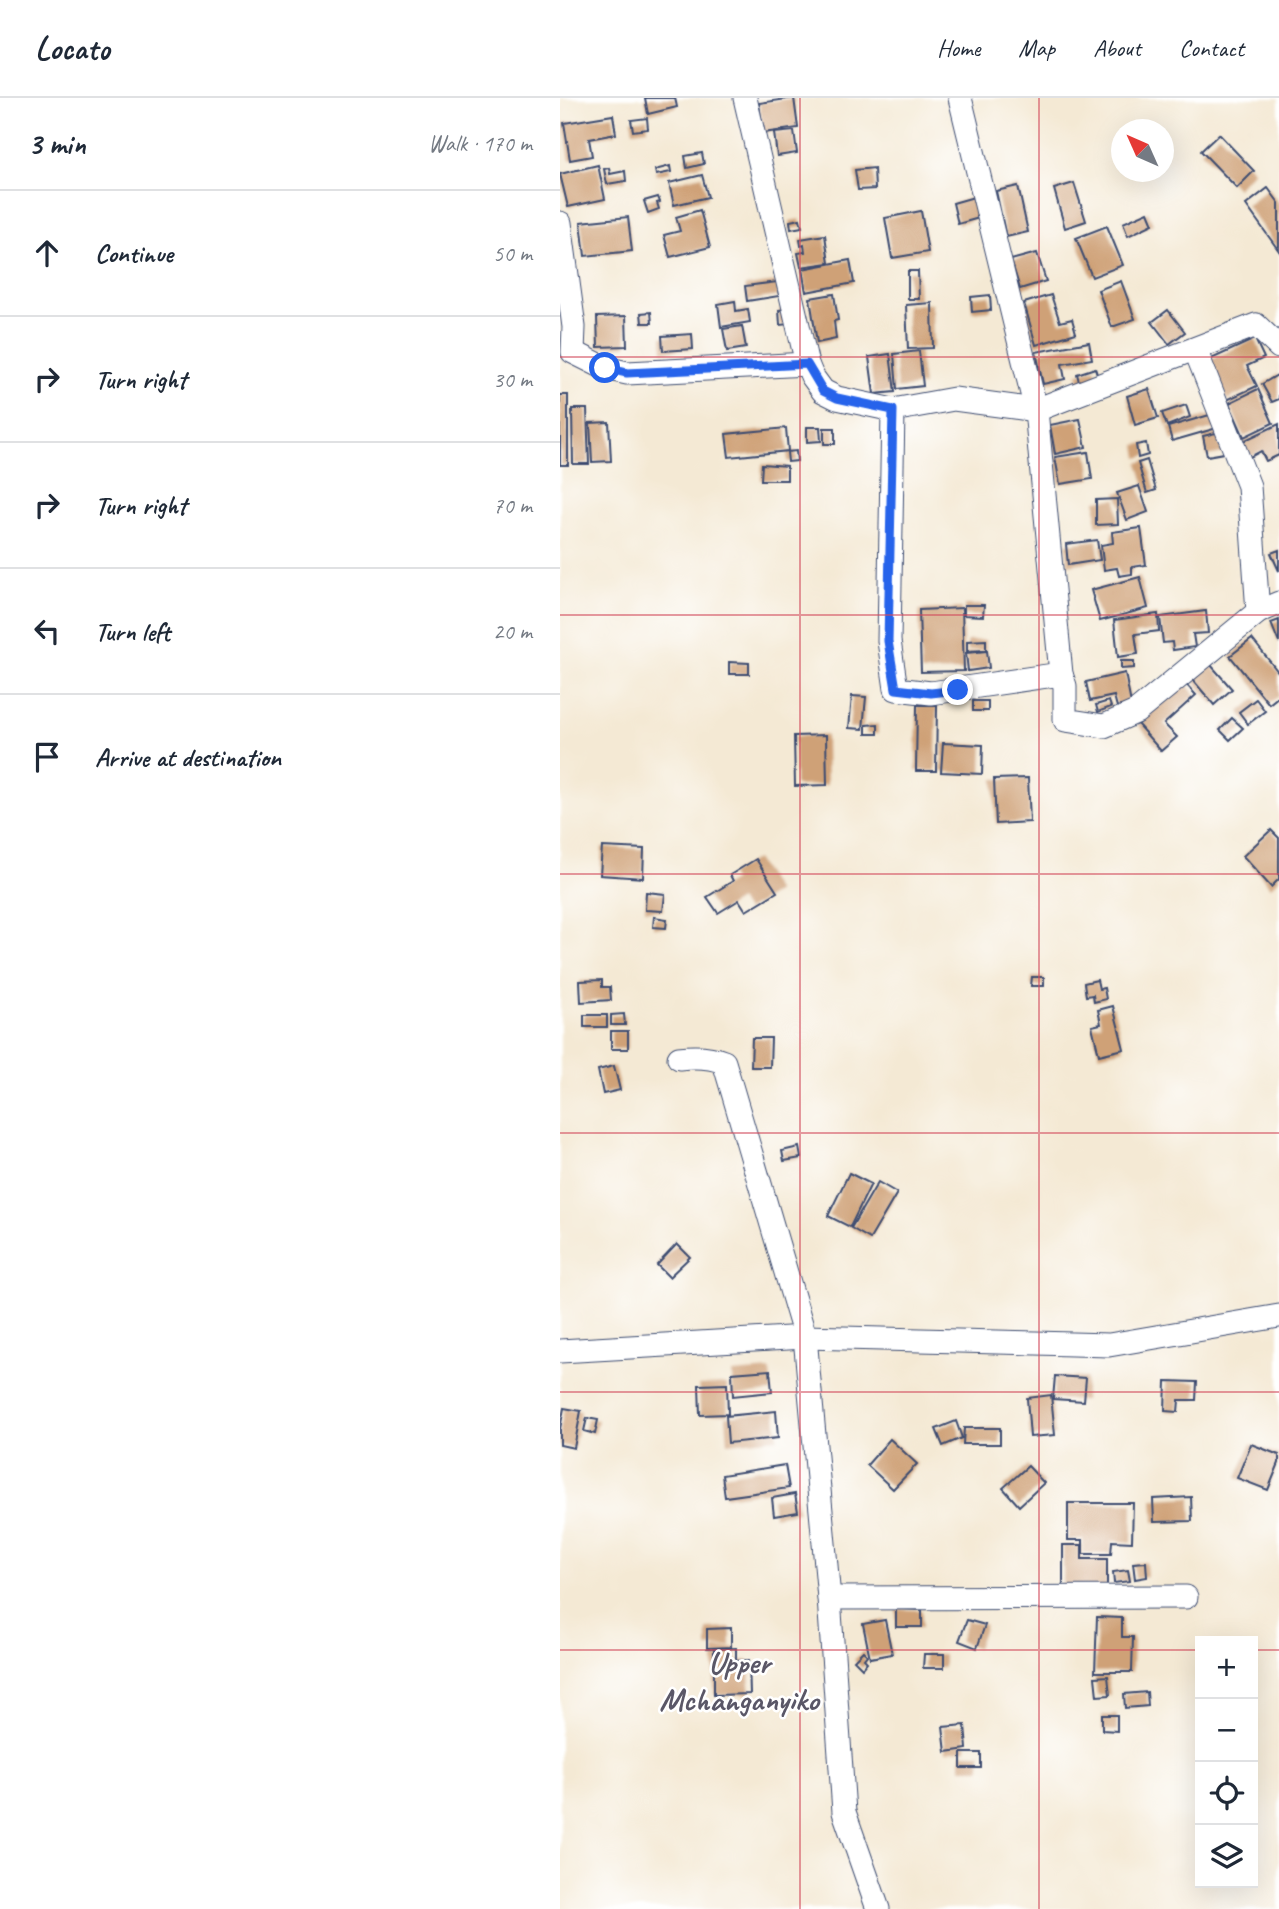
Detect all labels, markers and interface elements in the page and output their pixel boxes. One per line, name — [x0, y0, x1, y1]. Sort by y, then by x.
text: Locato — [35, 27, 109, 69]
text: Home — [937, 33, 980, 63]
text: Map — [1018, 33, 1055, 63]
text: About — [1093, 33, 1141, 63]
text: Contact — [1179, 33, 1244, 63]
north arrow — [1111, 119, 1174, 182]
text: 3 min — [28, 125, 85, 163]
text: Walk · 170 m — [428, 129, 532, 158]
icon: ahead — [28, 234, 66, 272]
text: Continue — [95, 237, 173, 270]
text: 50 m — [493, 239, 532, 268]
route start — [589, 352, 620, 383]
icon: right — [28, 360, 66, 398]
text: Turn right — [95, 363, 186, 396]
text: 30 m — [493, 365, 532, 394]
icon: right — [28, 486, 66, 524]
text: Turn right — [95, 489, 186, 522]
text: 70 m — [493, 491, 532, 520]
icon: left — [28, 612, 66, 650]
text: Turn left — [95, 615, 170, 648]
text: 20 m — [493, 617, 532, 646]
route end — [942, 674, 973, 705]
icon: arrive — [28, 738, 66, 776]
text: Arrive at destination — [95, 741, 281, 774]
map controls — [1195, 1636, 1258, 1888]
button: + — [1195, 1636, 1258, 1699]
district label: Upper Mchanganyiko — [659, 1642, 821, 1720]
button: − — [1195, 1699, 1258, 1762]
button: locate — [1195, 1762, 1258, 1825]
button: layers — [1195, 1825, 1258, 1888]

